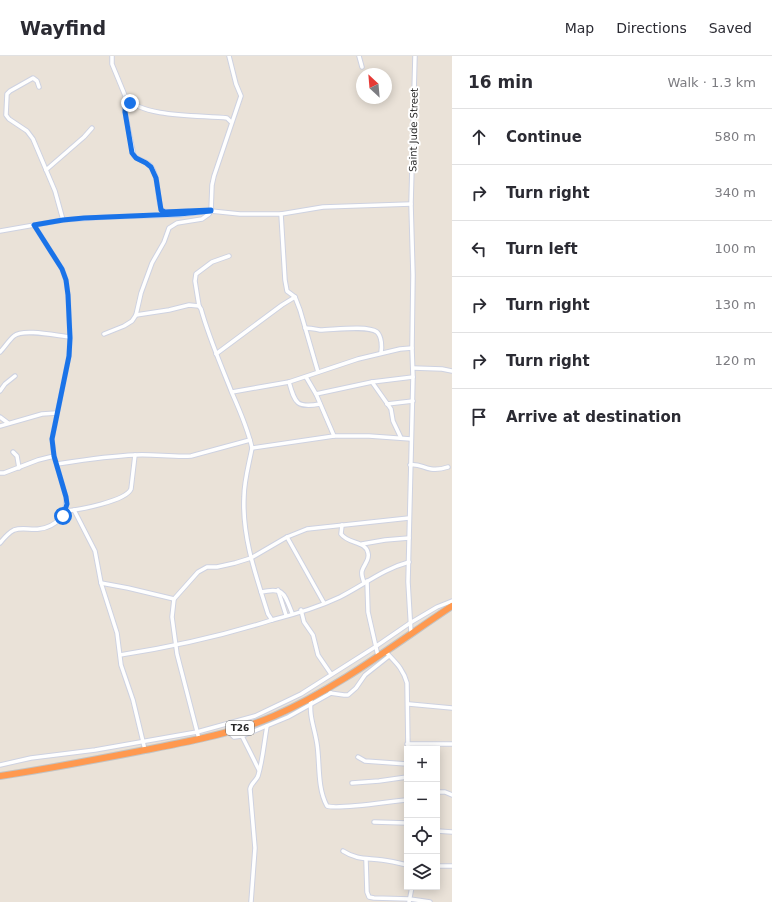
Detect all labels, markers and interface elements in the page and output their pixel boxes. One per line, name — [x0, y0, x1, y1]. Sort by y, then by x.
text: Wayfind — [20, 17, 106, 39]
text: Map — [565, 20, 594, 36]
text: Directions — [616, 20, 687, 36]
text: Saved — [709, 20, 752, 36]
north arrow — [356, 68, 392, 104]
text: 16 min — [468, 72, 533, 92]
text: Walk · 1.3 km — [667, 75, 756, 90]
street label: Saint Jude Street — [407, 88, 420, 172]
route end — [121, 94, 139, 112]
icon: ahead — [468, 126, 490, 148]
text: Continue — [506, 128, 582, 146]
text: 580 m — [714, 129, 756, 144]
icon: right — [468, 182, 490, 204]
text: Turn right — [506, 184, 590, 202]
text: 340 m — [714, 185, 756, 200]
icon: left — [468, 238, 490, 260]
text: Turn left — [506, 240, 578, 258]
text: 100 m — [714, 241, 756, 256]
icon: right — [468, 294, 490, 316]
text: Turn right — [506, 296, 590, 314]
text: 130 m — [714, 297, 756, 312]
icon: right — [468, 350, 490, 372]
text: Turn right — [506, 352, 590, 370]
text: 120 m — [714, 353, 756, 368]
icon: arrive — [468, 406, 490, 428]
text: Arrive at destination — [506, 408, 681, 426]
route start — [54, 507, 72, 525]
road number: T26 — [226, 721, 254, 735]
map controls — [404, 746, 440, 890]
button: + — [404, 746, 440, 782]
button: − — [404, 782, 440, 818]
button: locate — [404, 818, 440, 854]
button: layers — [404, 854, 440, 890]

